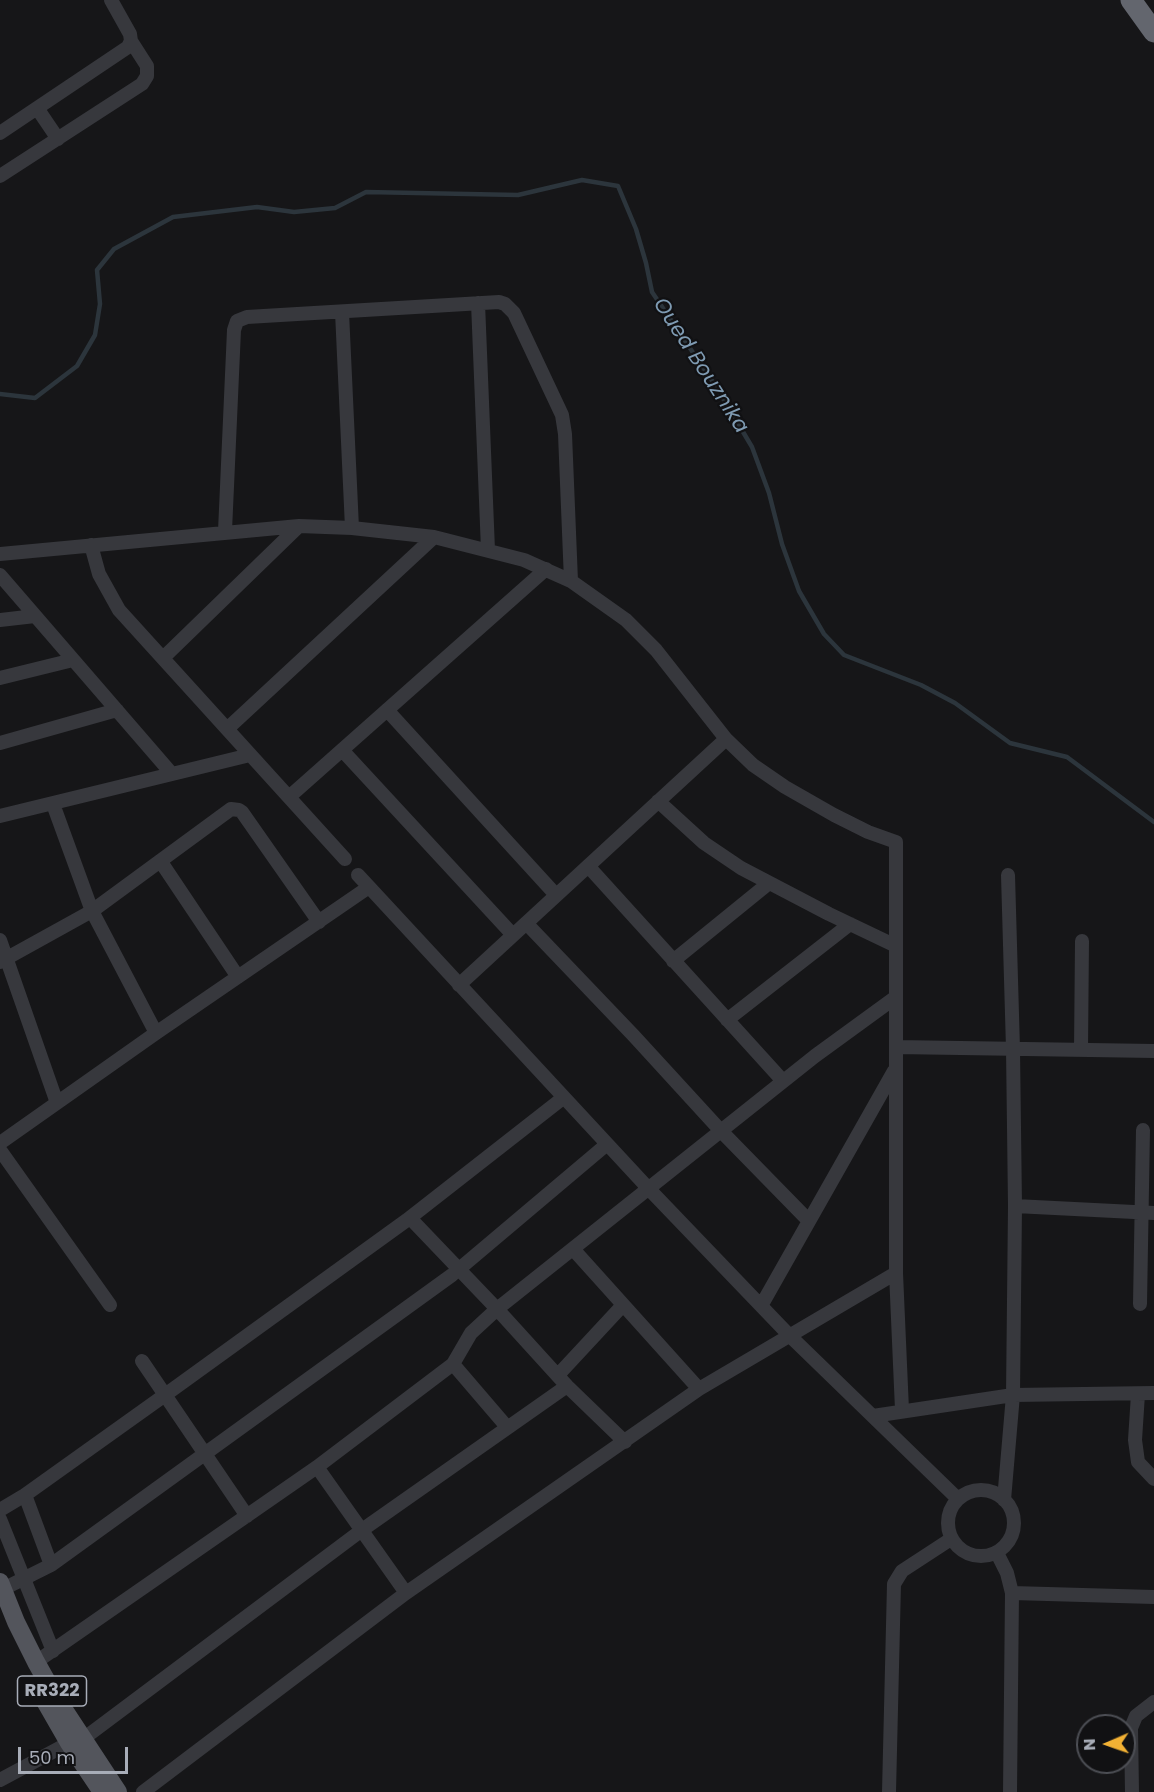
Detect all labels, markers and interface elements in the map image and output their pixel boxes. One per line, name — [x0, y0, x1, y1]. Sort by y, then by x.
water label: Oued Bouznika — [647, 294, 753, 438]
road number: RR322 — [17, 1676, 86, 1706]
north arrow — [1076, 1714, 1136, 1774]
scale bar — [21, 1735, 130, 1773]
text: N — [1078, 1738, 1101, 1751]
text: 50 m — [29, 1745, 75, 1770]

